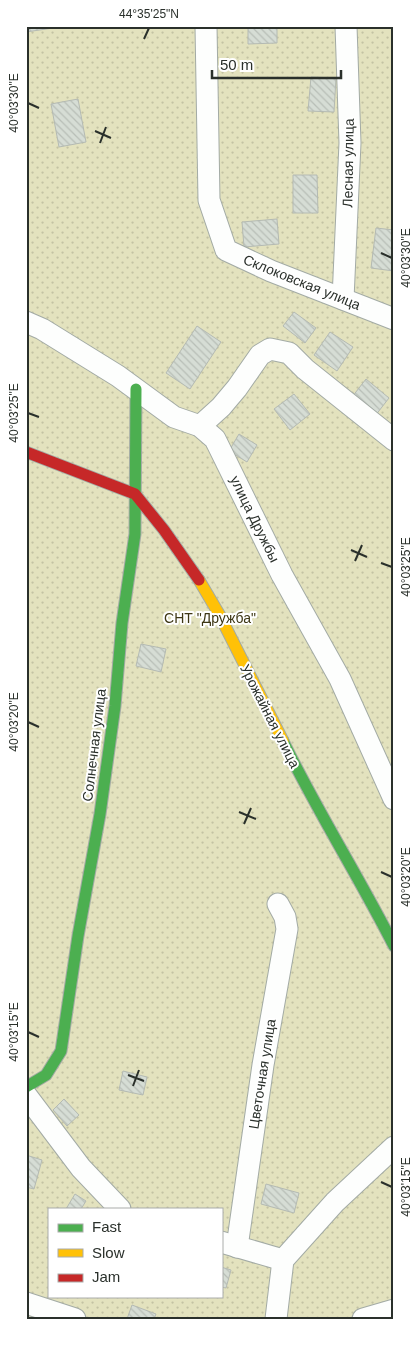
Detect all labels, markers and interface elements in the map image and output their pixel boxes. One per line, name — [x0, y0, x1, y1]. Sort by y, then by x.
text: 44°35'25"N — [119, 7, 179, 21]
scale bar — [212, 48, 341, 80]
text: 50 m — [220, 56, 253, 73]
text: 40°03'30"E — [7, 73, 21, 133]
street label: Лесная улица — [339, 118, 357, 208]
text: 40°03'30"E — [399, 228, 413, 288]
street label: Склоковская улица — [241, 251, 363, 313]
text: 40°03'25"E — [7, 383, 21, 443]
street label: улица Дружбы — [227, 473, 283, 565]
text: 40°03'25"E — [399, 537, 413, 597]
park label: СНТ "Дружба" — [164, 610, 256, 626]
street label: Урожайная улица — [237, 662, 303, 771]
street label: Солнечная улица — [79, 687, 109, 802]
text: 40°03'20"E — [7, 692, 21, 752]
text: 40°03'20"E — [399, 847, 413, 907]
text: 40°03'15"E — [7, 1002, 21, 1062]
street label: Цветочная улица — [245, 1017, 279, 1130]
text: 40°03'15"E — [399, 1157, 413, 1217]
legend — [48, 1208, 222, 1298]
text: Fast — [92, 1218, 122, 1235]
text: Slow — [92, 1244, 125, 1261]
text: Jam — [92, 1268, 120, 1285]

